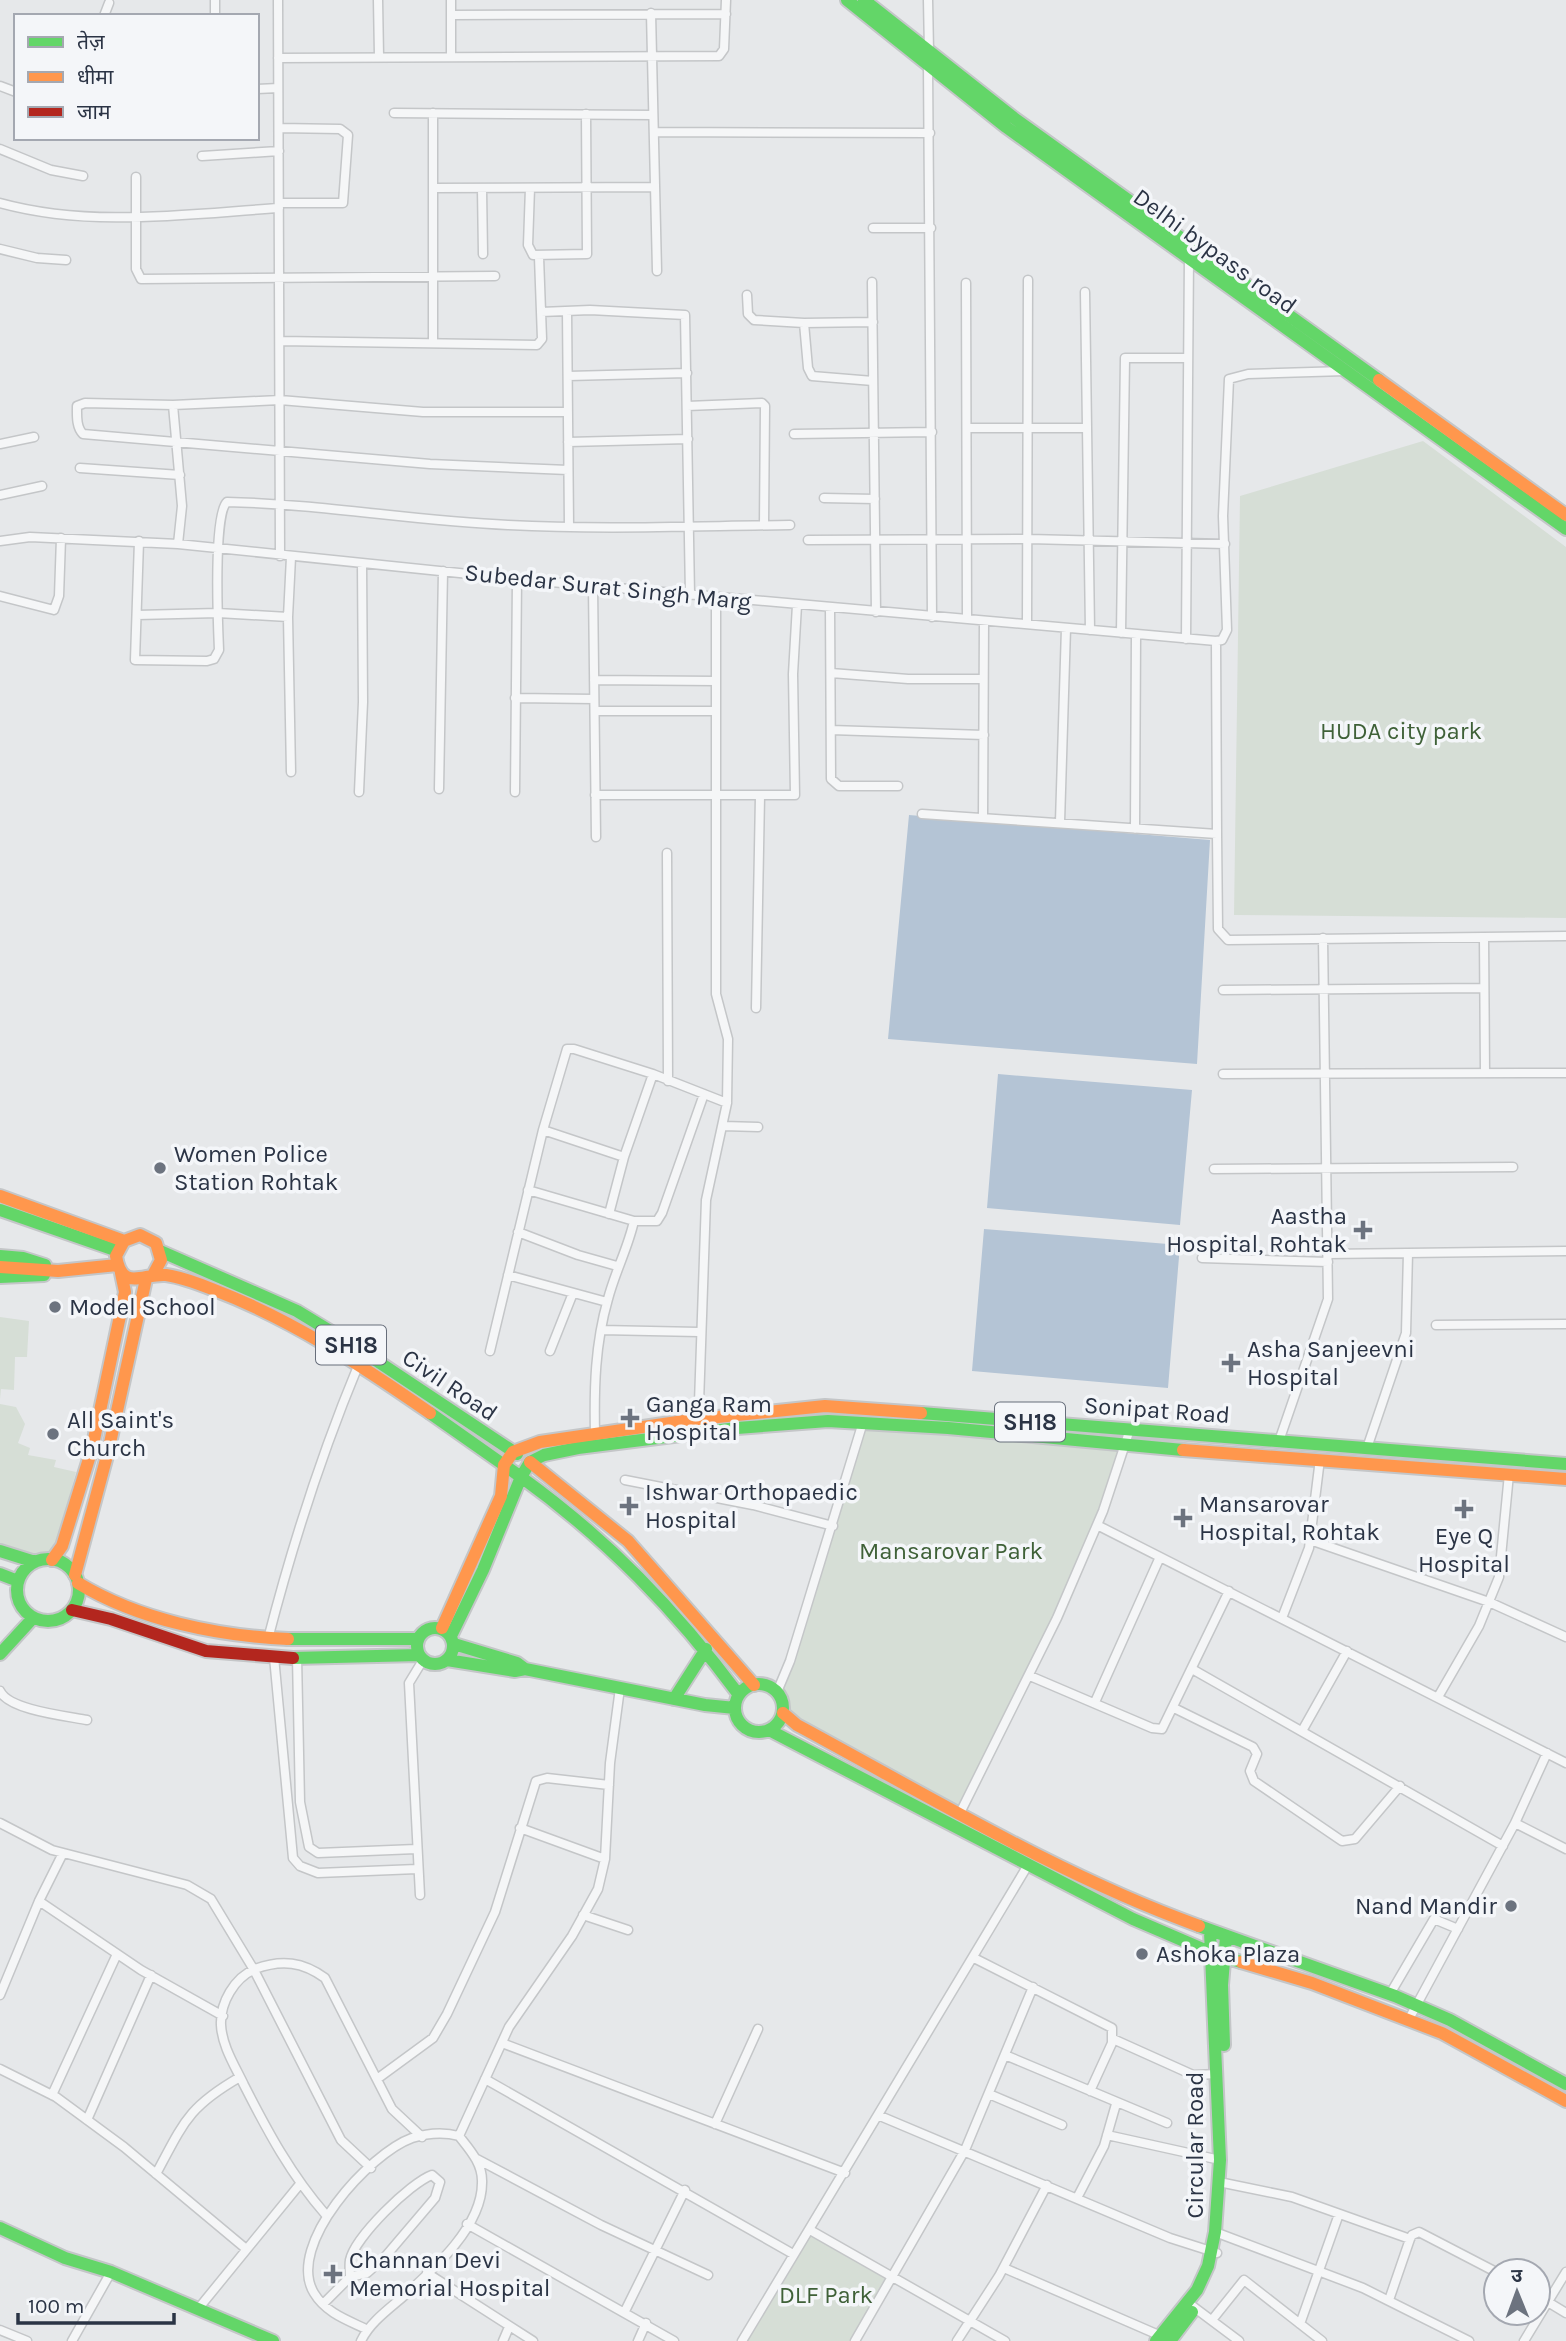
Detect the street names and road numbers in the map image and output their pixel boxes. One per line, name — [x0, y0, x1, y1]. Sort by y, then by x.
street label: Delhi bypass road — [1128, 182, 1302, 320]
street label: Subedar Surat Singh Marg — [463, 558, 753, 616]
road number: SH18 — [316, 1326, 386, 1364]
street label: Civil Road — [397, 1343, 503, 1427]
street label: Sonipat Road — [1083, 1391, 1231, 1429]
road number: SH18 — [995, 1402, 1065, 1442]
street label: Circular Road — [1181, 2071, 1209, 2219]

